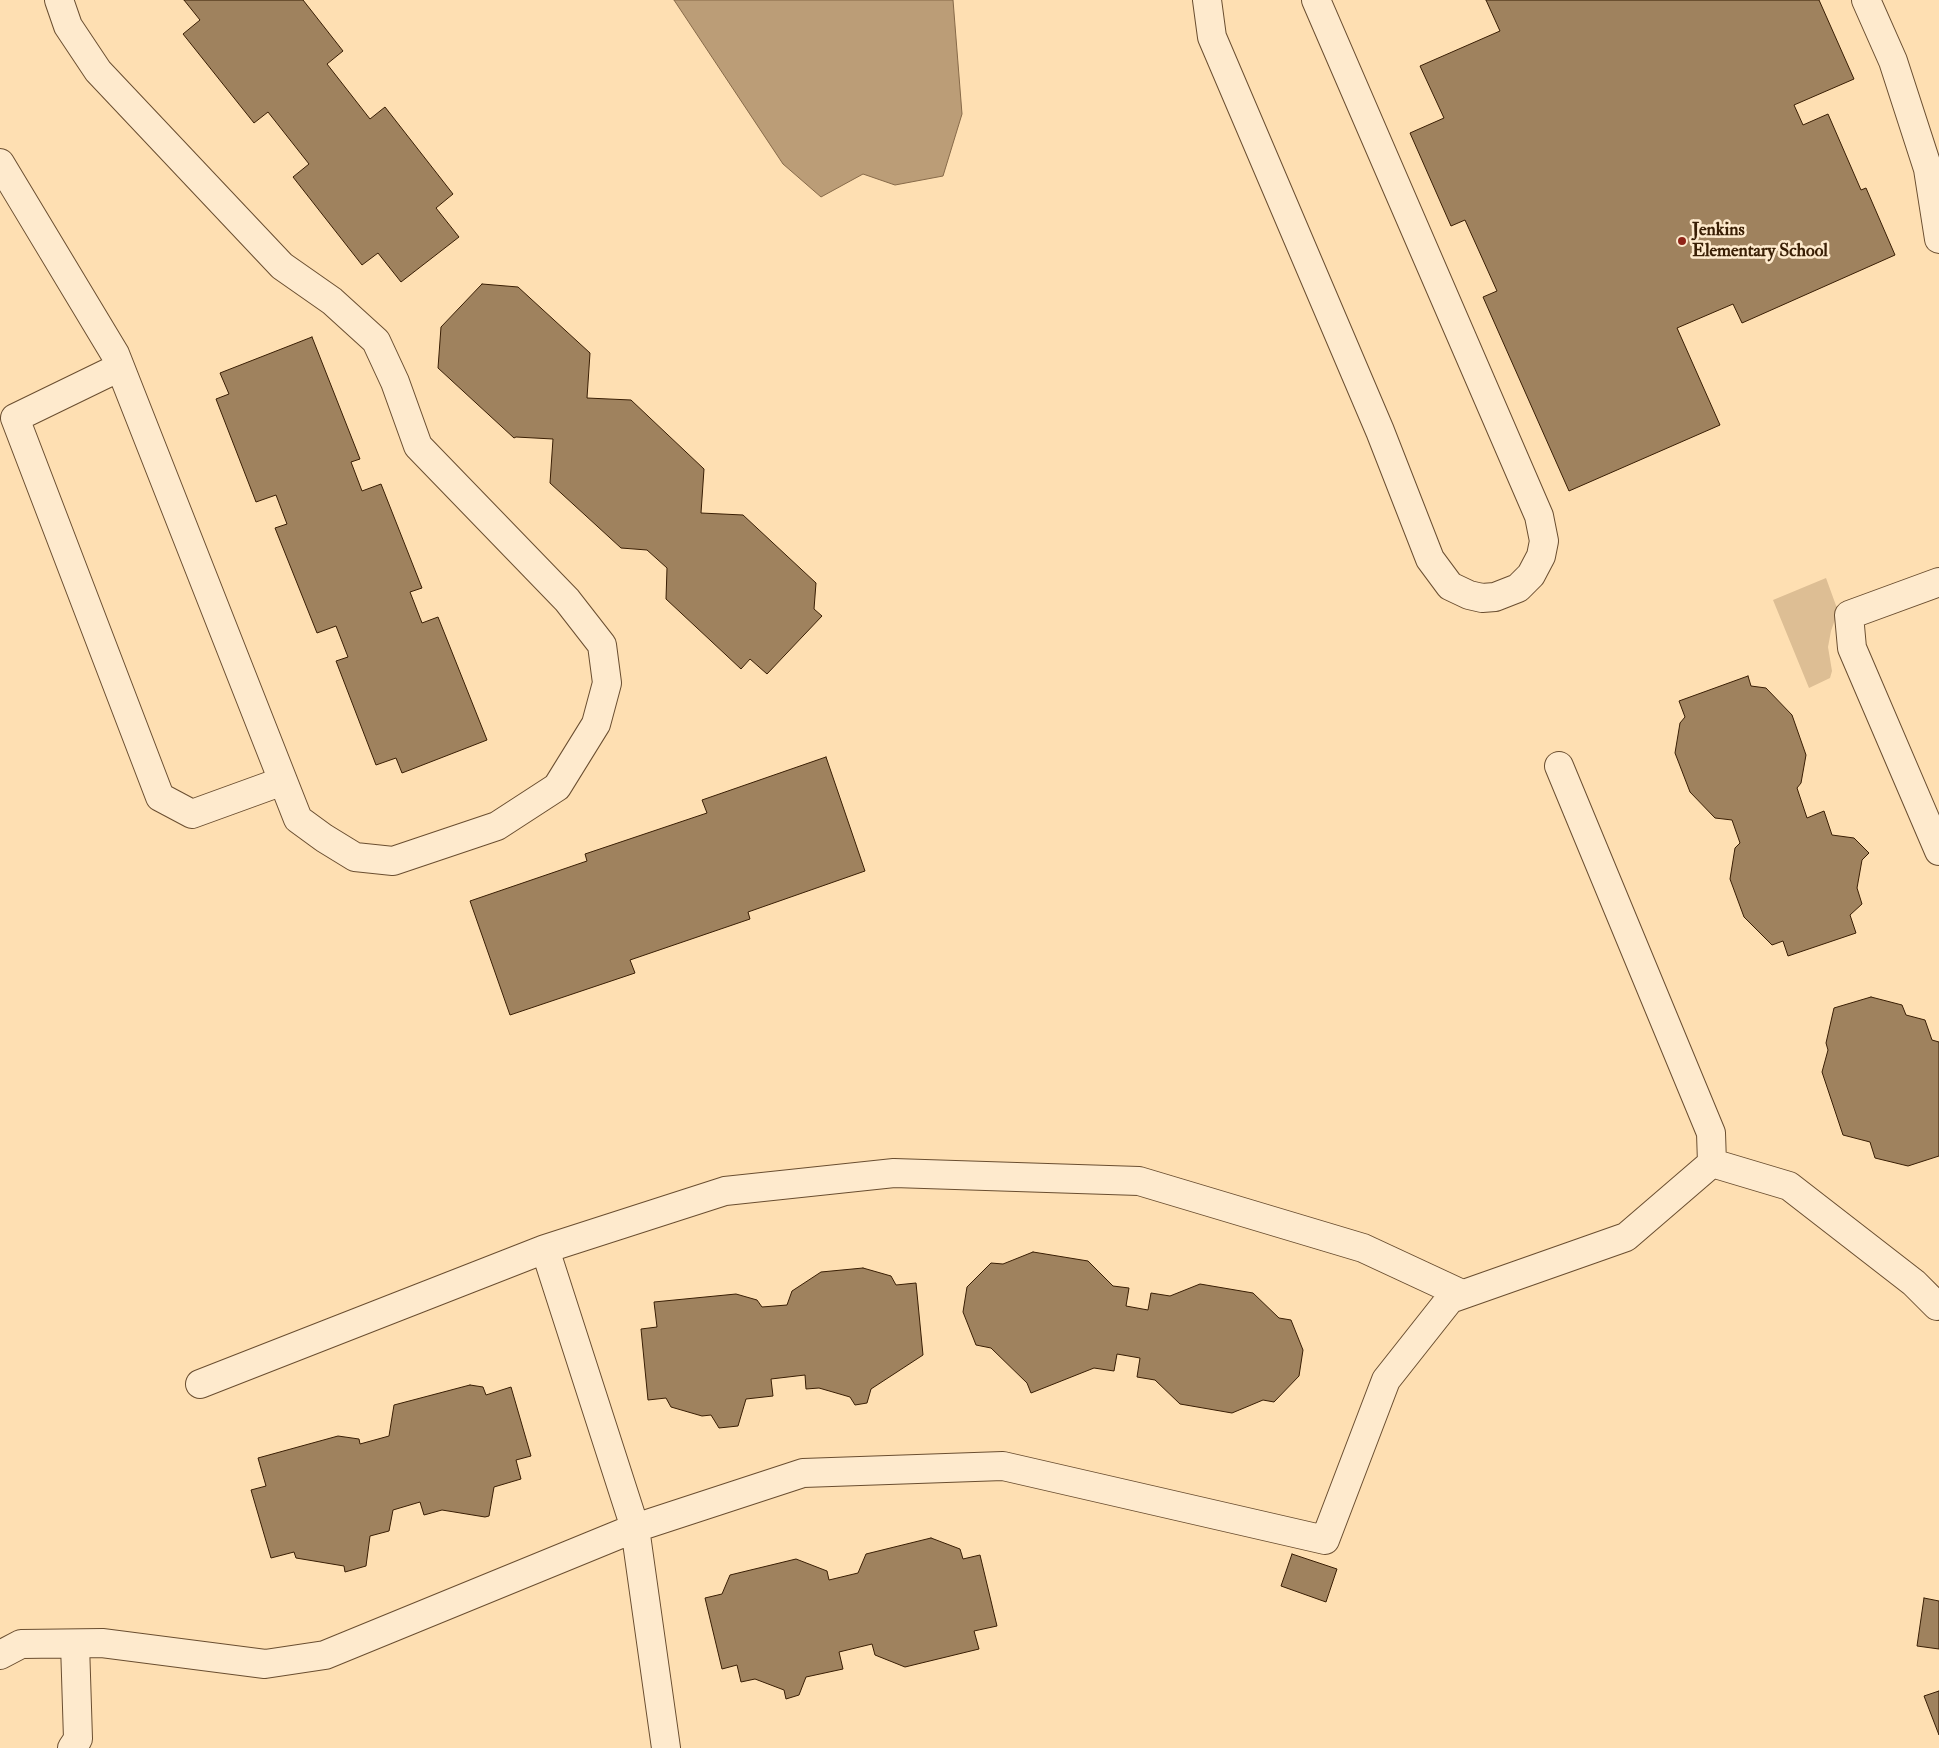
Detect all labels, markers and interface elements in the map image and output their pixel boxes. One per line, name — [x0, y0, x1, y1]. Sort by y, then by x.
place label: Jenkins Elementary School — [1692, 220, 1828, 262]
marker: Jenkins Elementary School — [1676, 235, 1688, 247]

